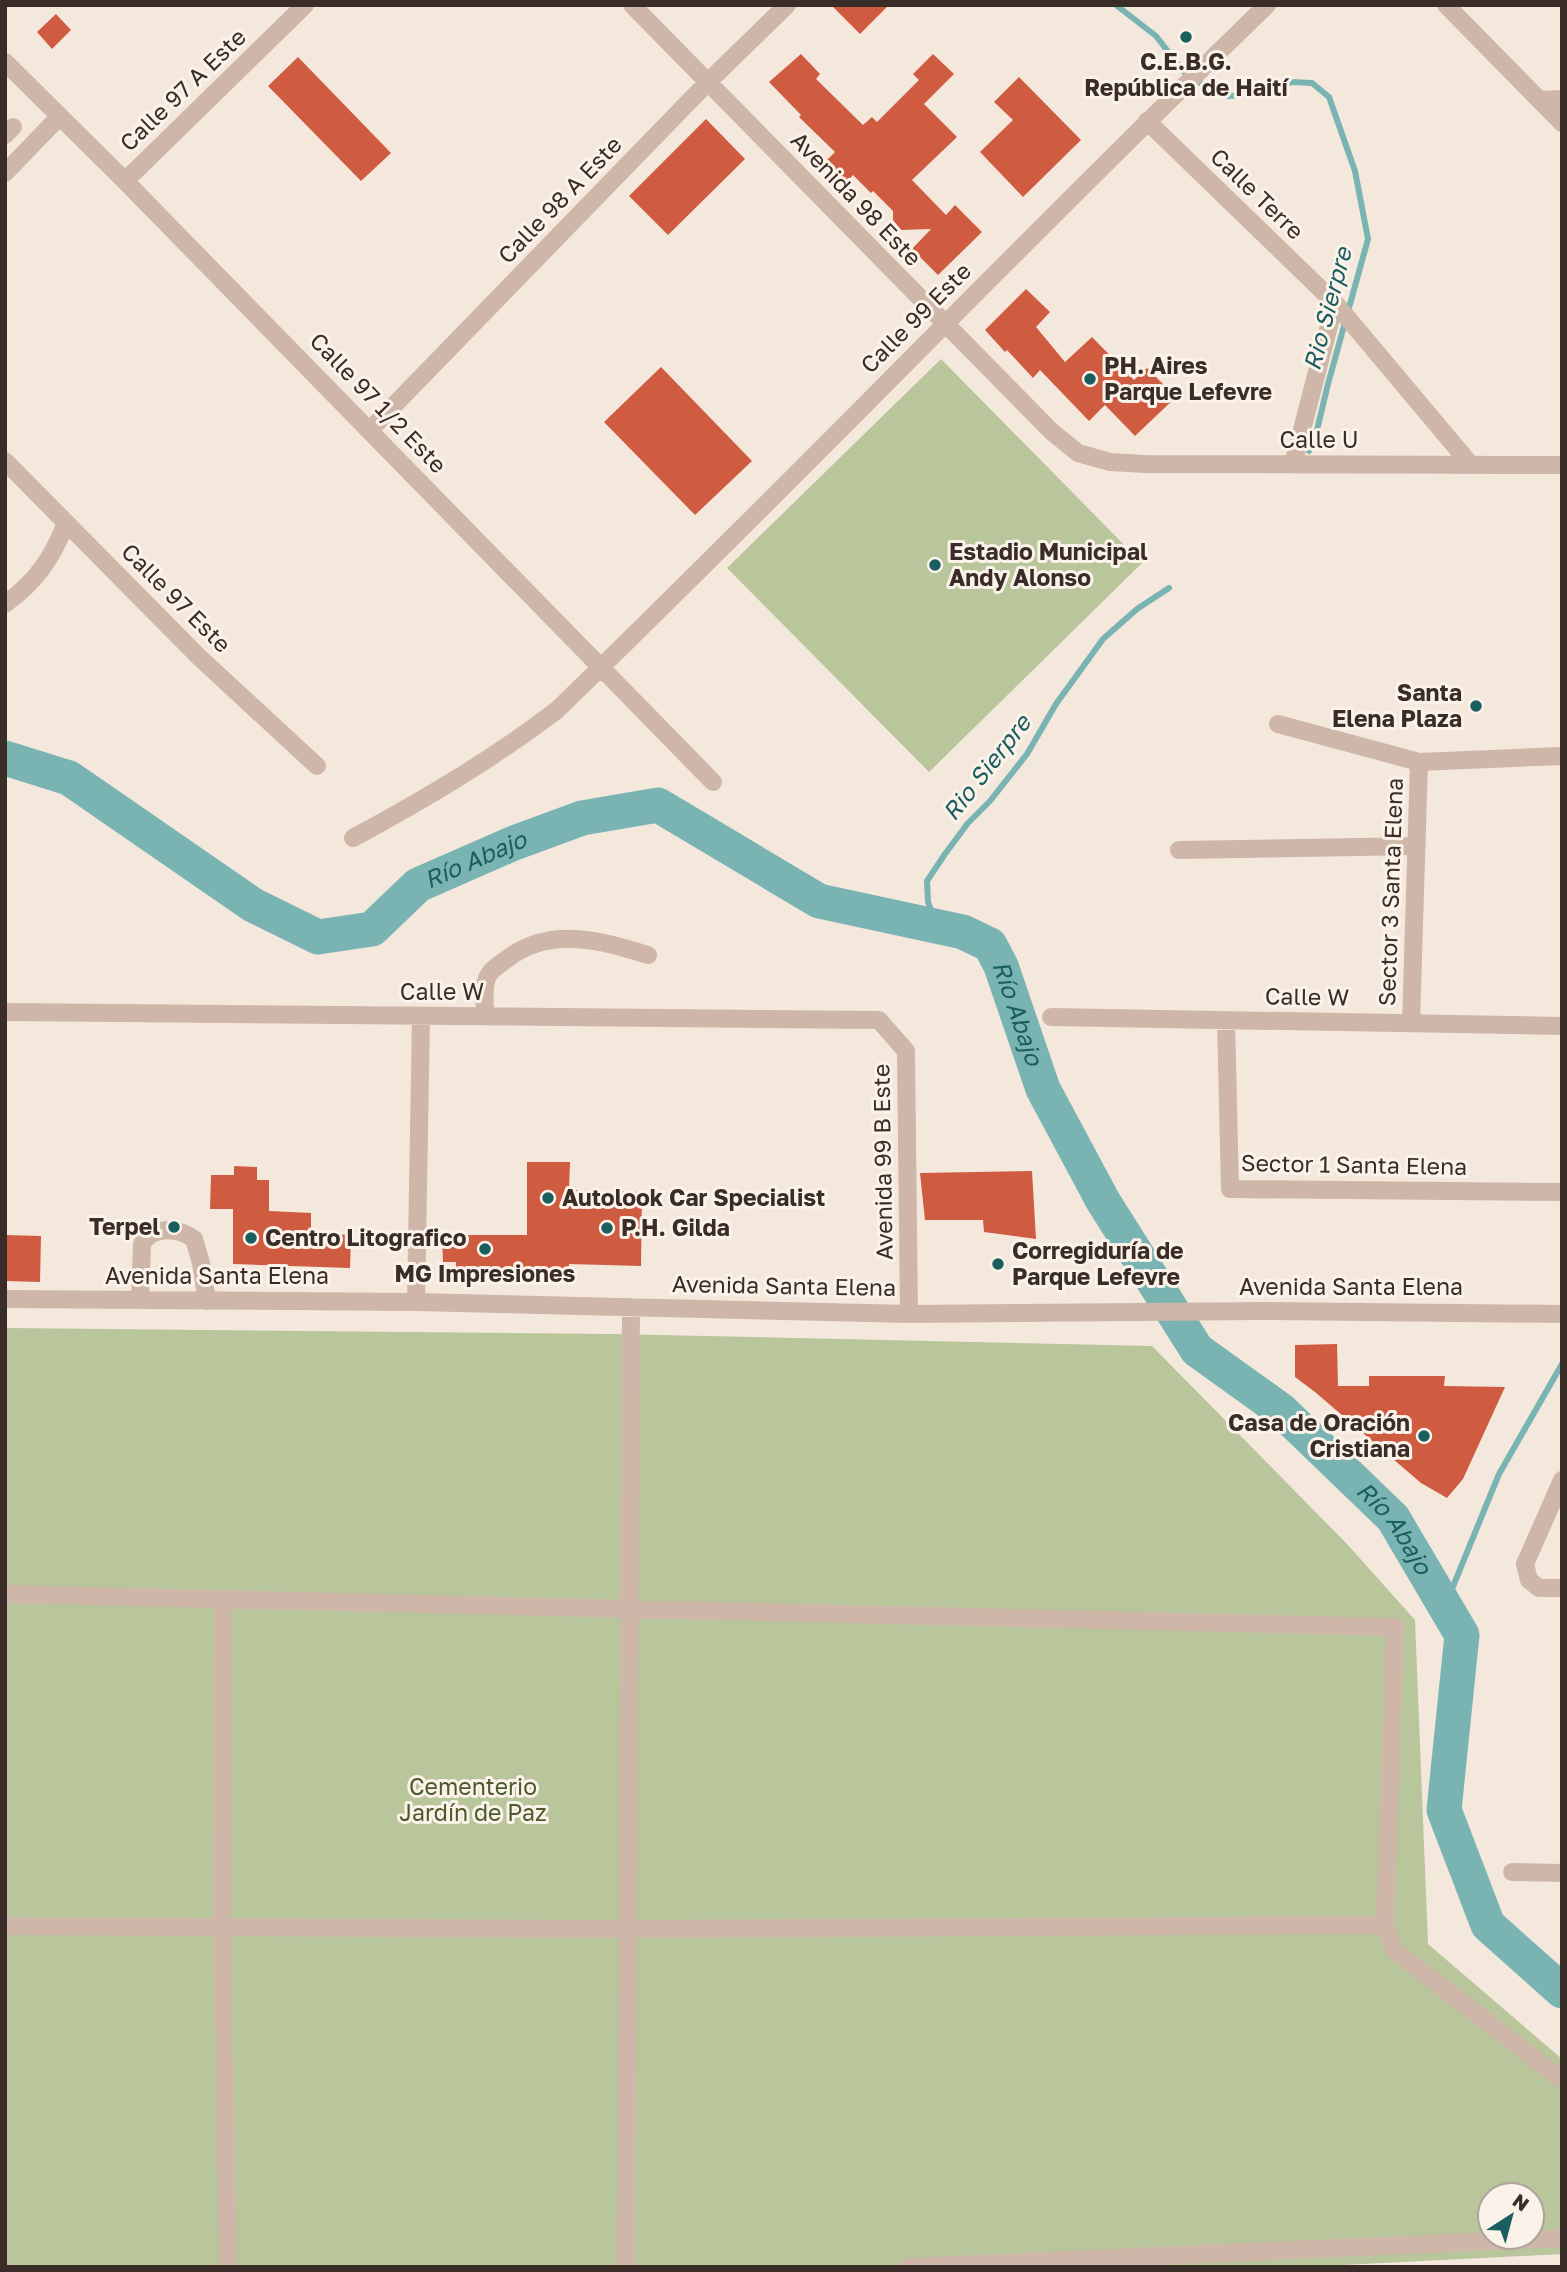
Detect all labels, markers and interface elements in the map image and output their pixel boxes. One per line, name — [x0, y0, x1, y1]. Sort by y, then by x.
street label: Calle 97 A Este — [114, 22, 251, 156]
marker: C.E.B.G. República de Haití — [1178, 29, 1194, 45]
place label: C.E.B.G. República de Haití — [1084, 47, 1289, 101]
street label: Avenida 98 Este — [786, 125, 928, 271]
street label: Calle 98 A Este — [492, 130, 627, 269]
street label: Calle Terre — [1205, 142, 1310, 245]
water label: Rio Sierpre — [1296, 242, 1357, 373]
street label: Calle 99 Este — [854, 256, 976, 378]
street label: Calle 97 1/2 Este — [305, 326, 453, 478]
place label: PH. Aires Parque Lefevre — [1104, 351, 1272, 405]
marker: PH. Aires Parque Lefevre — [1082, 371, 1098, 387]
street label: Calle U — [1279, 425, 1359, 453]
street label: Calle 97 Este — [116, 537, 237, 658]
place label: Estadio Municipal Andy Alonso — [949, 537, 1148, 591]
marker: Estadio Municipal Andy Alonso — [927, 557, 943, 573]
place label: Santa Elena Plaza — [1332, 678, 1462, 732]
marker: Santa Elena Plaza — [1468, 698, 1484, 714]
water label: Rio Sierpre — [936, 707, 1037, 826]
street label: Sector 3 Santa Elena — [1372, 777, 1408, 1007]
water label: Río Abajo — [419, 823, 531, 894]
water label: Río Abajo — [987, 957, 1050, 1070]
street label: Calle W — [400, 977, 484, 1005]
street label: Calle W — [1265, 981, 1349, 1011]
street label: Avenida 99 B Este — [866, 1064, 898, 1260]
street label: Sector 1 Santa Elena — [1241, 1148, 1467, 1180]
place label: Autolook Car Specialist — [562, 1183, 825, 1211]
marker: Autolook Car Specialist — [540, 1190, 556, 1206]
place label: Terpel — [89, 1212, 160, 1240]
place label: P.H. Gilda — [621, 1213, 730, 1241]
marker: Terpel — [166, 1219, 182, 1235]
marker: P.H. Gilda — [599, 1220, 615, 1236]
place label: Centro Litografico — [265, 1223, 467, 1251]
marker: Centro Litografico — [243, 1230, 259, 1246]
place label: Corregiduría de Parque Lefevre — [1012, 1236, 1184, 1290]
marker: MG Impresiones — [477, 1241, 493, 1257]
marker: Corregiduría de Parque Lefevre — [990, 1256, 1006, 1272]
place label: MG Impresiones — [395, 1259, 575, 1287]
street label: Avenida Santa Elena — [105, 1261, 329, 1289]
street label: Avenida Santa Elena — [672, 1269, 896, 1301]
street label: Avenida Santa Elena — [1239, 1272, 1463, 1300]
place label: Casa de Oración Cristiana — [1228, 1408, 1410, 1462]
marker: Casa de Oración Cristiana — [1416, 1428, 1432, 1444]
water label: Río Abajo — [1351, 1475, 1440, 1580]
park label: Cementerio Jardín de Paz — [399, 1772, 547, 1826]
north arrow — [1476, 2181, 1546, 2251]
text: N — [1509, 2188, 1534, 2215]

